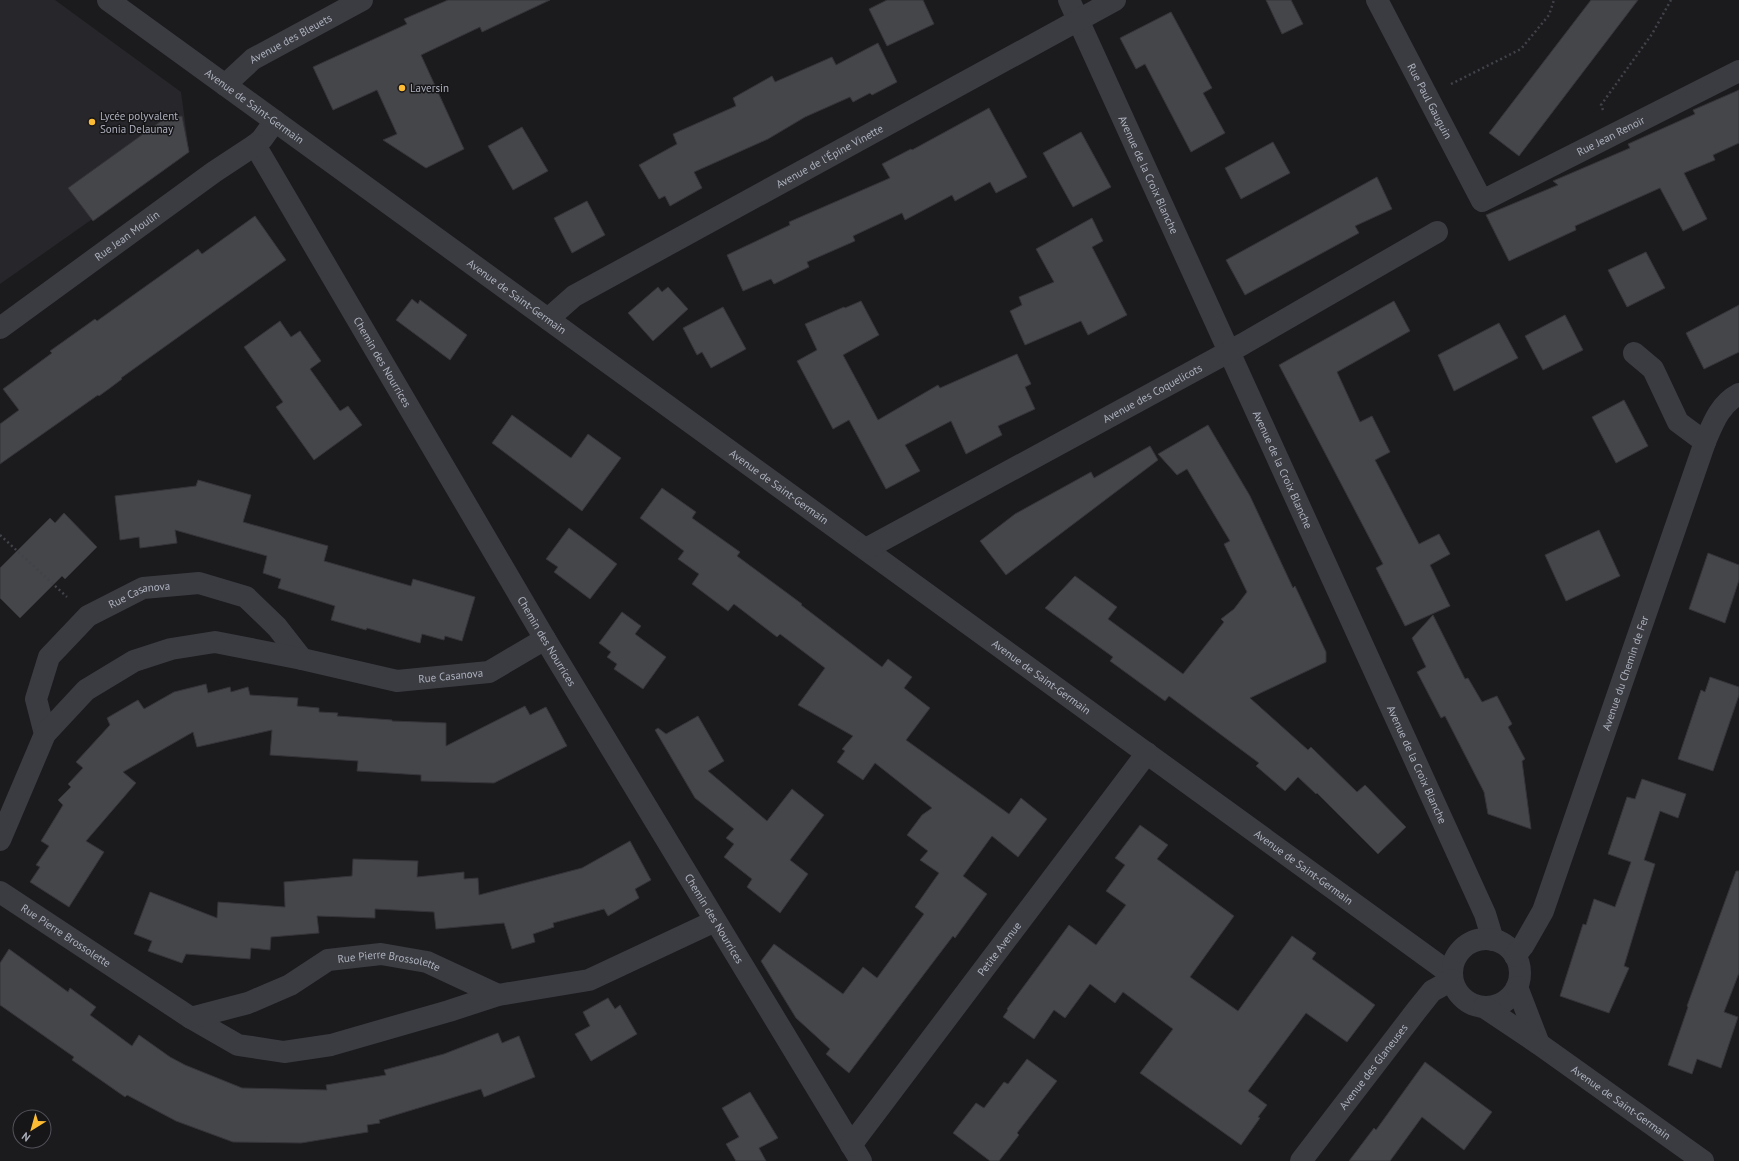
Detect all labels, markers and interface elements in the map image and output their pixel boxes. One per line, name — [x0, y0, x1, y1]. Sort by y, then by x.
street label: Avenue des Bleuets — [247, 11, 335, 67]
street label: Rue Paul Gauguin — [1404, 61, 1455, 141]
street label: Avenue de Saint-Germain — [202, 66, 307, 147]
place label: Laversin — [410, 81, 449, 95]
marker: Laversin — [397, 83, 407, 93]
place label: Lycée polyvalent Sonia Delaunay — [100, 109, 178, 136]
street label: Rue Jean Renoir — [1574, 113, 1647, 159]
street label: Avenue de la Croix Blanche — [1116, 114, 1182, 236]
marker: Lycée polyvalent Sonia Delaunay — [87, 117, 97, 127]
street label: Avenue de l'Épine Vinette — [773, 121, 886, 191]
street label: Rue Jean Moulin — [92, 207, 162, 264]
street label: Avenue de Saint-Germain — [465, 256, 569, 337]
street label: Chemin des Nourrices — [350, 314, 415, 410]
street label: Avenue des Coquelicots — [1100, 360, 1205, 426]
street label: Avenue de la Croix Blanche — [1250, 408, 1316, 531]
street label: Avenue de Saint-Germain — [727, 446, 831, 527]
street label: Rue Casanova — [106, 579, 171, 611]
street label: Chemin des Nourrices — [514, 594, 579, 689]
street label: Avenue du Chemin de Fer — [1599, 614, 1652, 732]
street label: Avenue de Saint-Germain — [989, 636, 1094, 717]
street label: Rue Casanova — [418, 666, 484, 686]
street label: Avenue de la Croix Blanche — [1384, 703, 1450, 826]
street label: Avenue de Saint-Germain — [1251, 827, 1356, 908]
street label: Chemin des Nourrices — [682, 871, 747, 966]
street label: Rue Pierre Brossolette — [18, 901, 114, 970]
street label: Petite Avenue — [974, 919, 1024, 979]
street label: Rue Pierre Brossolette — [337, 947, 443, 974]
street label: Avenue des Glaneuses — [1336, 1021, 1411, 1112]
street label: Avenue de Saint-Germain — [1569, 1062, 1673, 1143]
north arrow — [12, 1109, 52, 1149]
text: N — [19, 1129, 33, 1145]

